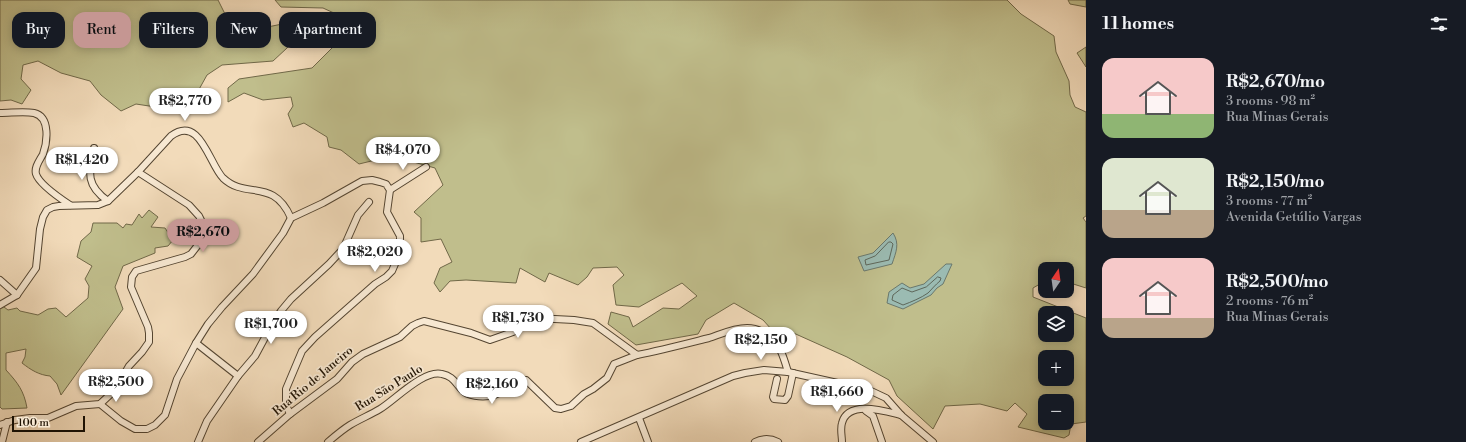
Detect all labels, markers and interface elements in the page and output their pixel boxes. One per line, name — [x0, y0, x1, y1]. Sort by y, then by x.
chip: Buy — [12, 12, 65, 48]
chip: Rent — [73, 12, 131, 48]
chip: Filters — [139, 12, 208, 48]
chip: New — [216, 12, 271, 48]
chip: Apartment — [279, 12, 376, 48]
text: 11 homes — [1102, 13, 1174, 35]
icon: filters — [1428, 13, 1450, 35]
text: R$2,670/mo — [1226, 71, 1325, 93]
icon: home — [1134, 74, 1182, 122]
pin: R$2,770 — [148, 88, 222, 122]
text: R$2,770 — [158, 93, 212, 109]
text: 3 rooms · 98 m² — [1226, 93, 1315, 109]
text: Rua Minas Gerais — [1226, 109, 1328, 125]
pin: R$4,070 — [366, 137, 440, 171]
text: R$4,070 — [375, 142, 431, 158]
pin: R$1,420 — [45, 147, 119, 181]
text: R$1,420 — [55, 152, 109, 168]
text: R$2,150/mo — [1226, 171, 1325, 193]
icon: home — [1134, 174, 1182, 222]
text: 3 rooms · 77 m² — [1226, 193, 1312, 209]
text: Avenida Getúlio Vargas — [1226, 209, 1361, 225]
pin: R$2,670 — [166, 219, 240, 253]
text: R$2,670 — [176, 224, 230, 240]
pin: R$2,020 — [338, 239, 412, 273]
text: R$2,020 — [347, 244, 403, 260]
north arrow — [1038, 262, 1074, 298]
map controls — [1038, 262, 1074, 430]
text: R$2,500/mo — [1226, 271, 1329, 293]
icon: home — [1134, 274, 1182, 322]
text: 2 rooms · 76 m² — [1226, 293, 1313, 309]
pin: R$1,730 — [481, 305, 555, 339]
button: layers — [1038, 306, 1074, 342]
text: Rua Minas Gerais — [1226, 309, 1328, 325]
text: R$1,730 — [492, 310, 544, 326]
pin: R$1,700 — [234, 311, 308, 345]
text: R$1,700 — [244, 316, 298, 332]
pin: R$2,150 — [724, 327, 798, 361]
text: R$2,150 — [734, 332, 788, 348]
street label: Rua Rio de Janeiro — [270, 343, 357, 419]
button: + — [1038, 350, 1074, 386]
street label: Rua São Paulo — [353, 361, 426, 415]
pin: R$2,500 — [79, 369, 153, 403]
pin: R$2,160 — [455, 371, 529, 405]
text: R$2,500 — [88, 374, 144, 390]
text: R$2,160 — [465, 376, 519, 392]
pin: R$1,660 — [800, 379, 874, 413]
text: R$1,660 — [810, 384, 864, 400]
button: − — [1038, 394, 1074, 430]
scale bar — [12, 414, 85, 433]
text: 100 m — [18, 416, 49, 430]

